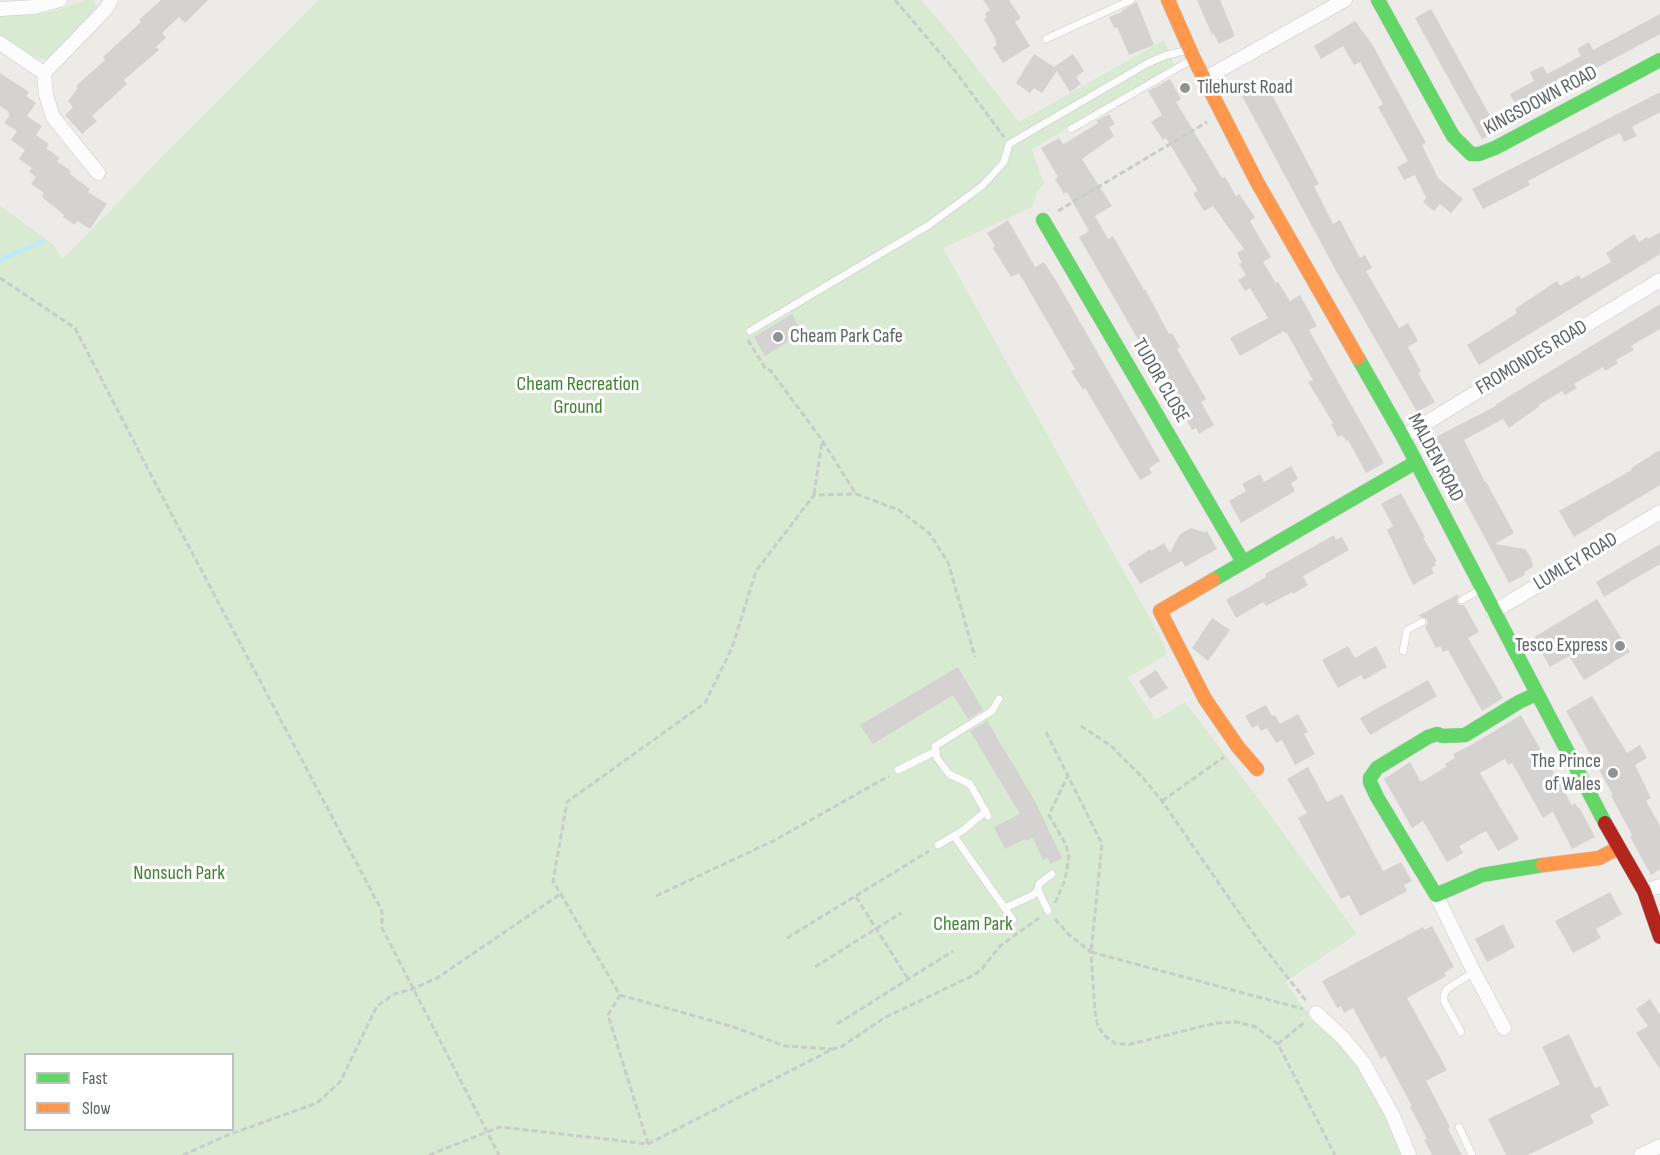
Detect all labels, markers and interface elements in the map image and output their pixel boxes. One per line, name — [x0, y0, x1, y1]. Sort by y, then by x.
street label: KINGSDOWN ROAD — [1480, 61, 1602, 141]
place label: Tilehurst Road — [1197, 76, 1293, 100]
marker: Tilehurst Road — [1178, 81, 1192, 95]
street label: FROMONDES ROAD — [1472, 315, 1592, 401]
place label: Cheam Park Cafe — [790, 325, 903, 349]
marker: Cheam Park Cafe — [771, 330, 785, 344]
street label: TUDOR CLOSE — [1126, 335, 1194, 427]
park label: Cheam Recreation Ground — [517, 373, 639, 420]
street label: MALDEN ROAD — [1402, 410, 1468, 506]
street label: LUMLEY ROAD — [1530, 528, 1622, 596]
place label: Tesco Express — [1515, 634, 1608, 658]
marker: Tesco Express — [1613, 639, 1627, 653]
place label: The Prince of Wales — [1531, 750, 1601, 797]
marker: The Prince of Wales — [1606, 766, 1620, 780]
park label: Nonsuch Park — [133, 862, 225, 886]
park label: Cheam Park — [933, 913, 1013, 937]
legend — [24, 1053, 234, 1131]
text: Fast — [82, 1068, 107, 1089]
text: Slow — [82, 1098, 111, 1119]

